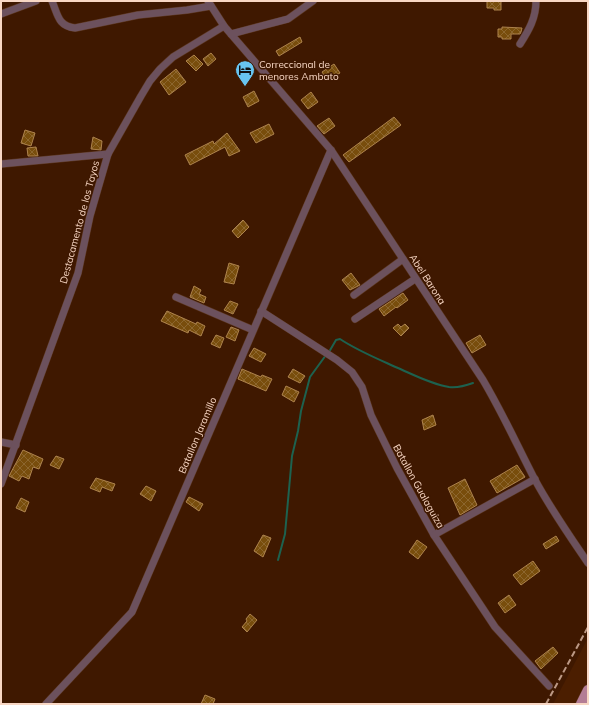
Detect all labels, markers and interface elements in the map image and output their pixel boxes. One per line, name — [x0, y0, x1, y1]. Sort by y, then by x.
place label: Correccional de menores Ambato — [259, 58, 339, 83]
hotel icon: Correccional de menores Ambato — [234, 59, 256, 87]
street label: Destacamento de los Tayos — [57, 159, 102, 285]
street label: Abel Barona — [406, 252, 449, 307]
street label: Batallon Jaramillo — [176, 395, 220, 475]
street label: Batallon Gualaguiza — [390, 442, 447, 531]

